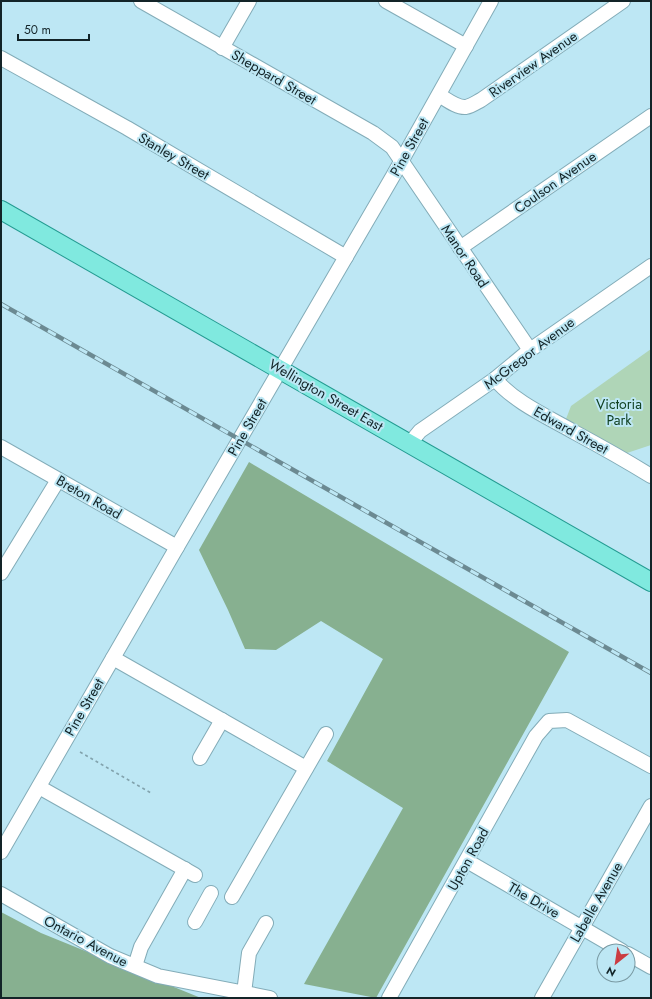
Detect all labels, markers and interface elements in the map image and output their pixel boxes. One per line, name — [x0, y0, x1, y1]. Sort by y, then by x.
scale bar — [18, 16, 89, 42]
text: 50 m — [24, 21, 51, 39]
street label: Riverview Avenue — [485, 26, 581, 102]
street label: Sheppard Street — [228, 45, 321, 110]
street label: Pine Street — [385, 114, 433, 180]
street label: Stanley Street — [135, 128, 214, 185]
street label: Coulson Avenue — [510, 146, 600, 218]
street label: Manor Road — [437, 220, 493, 292]
street label: McGregor Avenue — [479, 312, 579, 394]
street label: Wellington Street East — [265, 354, 387, 436]
street label: Pine Street — [222, 394, 272, 459]
park label: Victoria Park — [596, 394, 642, 430]
street label: Edward Street — [530, 401, 612, 459]
street label: Breton Road — [53, 470, 125, 524]
street label: Pine Street — [59, 674, 109, 739]
street label: Upton Road — [442, 824, 494, 894]
street label: Labelle Avenue — [565, 858, 627, 946]
street label: The Drive — [505, 877, 563, 923]
street label: Ontario Avenue — [41, 910, 131, 972]
north arrow — [596, 943, 636, 983]
text: N — [603, 963, 619, 981]

